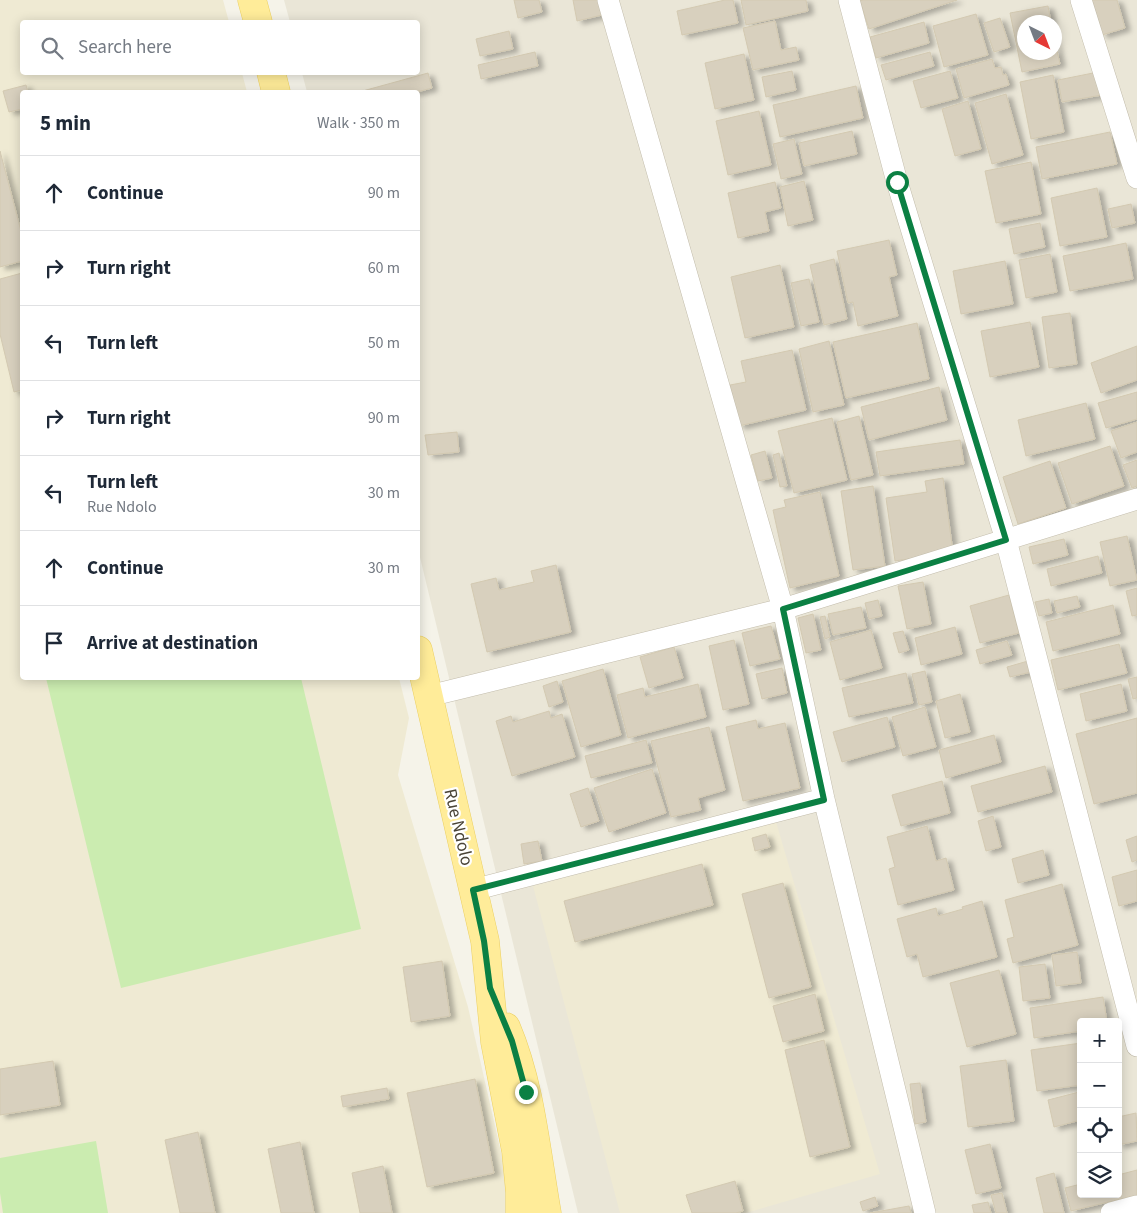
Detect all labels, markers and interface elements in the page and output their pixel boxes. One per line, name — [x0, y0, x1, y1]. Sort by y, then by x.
north arrow — [1017, 15, 1062, 60]
search box — [20, 20, 420, 75]
icon: search — [38, 34, 66, 62]
text: Search here — [78, 34, 172, 61]
text: 5 min — [40, 108, 91, 138]
text: Walk · 350 m — [317, 112, 400, 134]
route start — [886, 171, 909, 194]
icon: ahead — [40, 179, 68, 207]
text: Continue — [87, 180, 164, 207]
text: 90 m — [368, 182, 400, 204]
icon: right — [40, 254, 68, 282]
text: Turn right — [87, 255, 171, 282]
text: 60 m — [368, 257, 400, 279]
icon: left — [40, 329, 68, 357]
text: Turn left — [87, 330, 158, 357]
text: 50 m — [368, 332, 400, 354]
icon: right — [40, 404, 68, 432]
text: Turn right — [87, 405, 171, 432]
text: 90 m — [368, 407, 400, 429]
text: Turn left — [87, 469, 158, 496]
icon: left — [40, 479, 68, 507]
text: 30 m — [368, 482, 400, 504]
text: Rue Ndolo — [87, 496, 157, 518]
icon: ahead — [40, 554, 68, 582]
text: Continue — [87, 555, 164, 582]
text: 30 m — [368, 557, 400, 579]
icon: arrive — [40, 629, 68, 657]
text: Arrive at destination — [87, 630, 258, 657]
street label: Rue Ndolo — [438, 786, 480, 868]
map controls — [1077, 1018, 1122, 1198]
button: + — [1077, 1018, 1122, 1063]
button: − — [1077, 1063, 1122, 1108]
route end — [515, 1081, 538, 1104]
button: locate — [1077, 1108, 1122, 1153]
button: layers — [1077, 1153, 1122, 1198]

